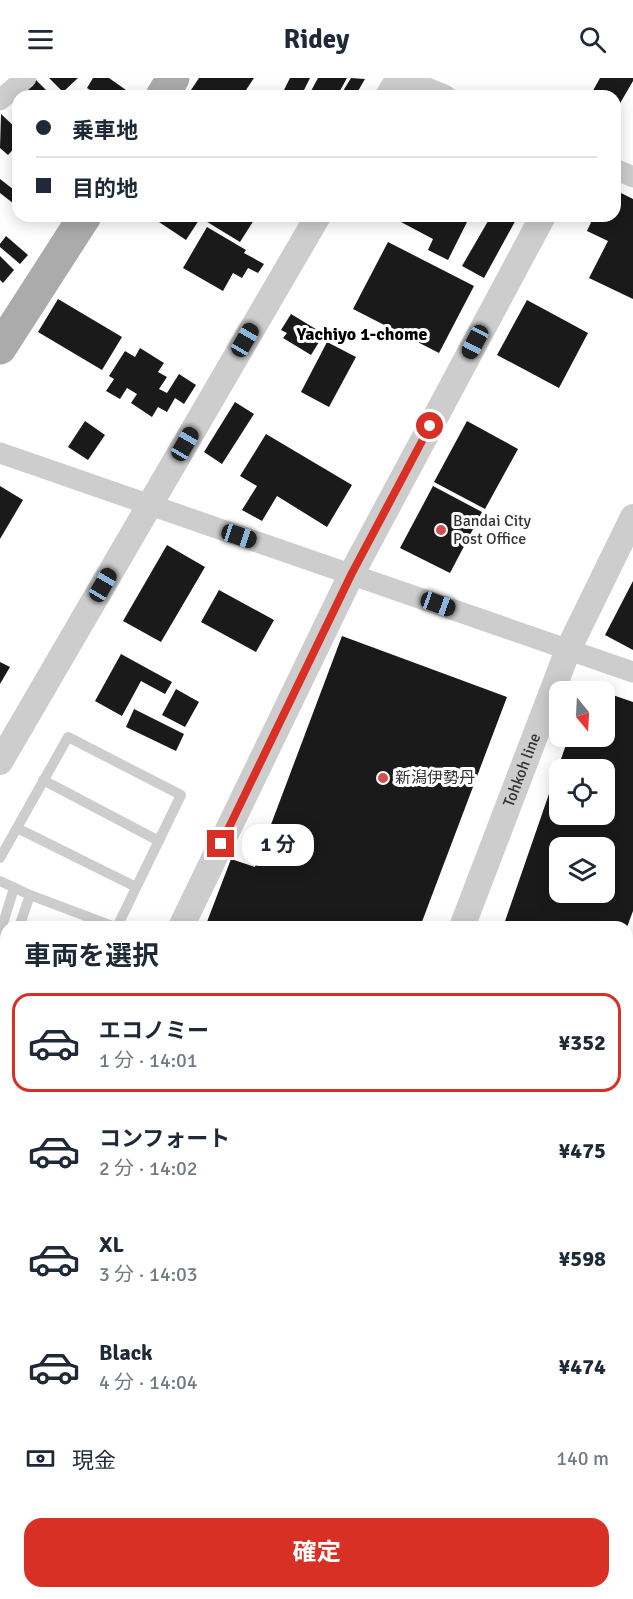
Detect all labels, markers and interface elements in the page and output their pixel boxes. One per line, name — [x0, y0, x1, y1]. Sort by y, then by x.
icon: menu — [24, 23, 57, 56]
text: Ridey — [284, 23, 349, 56]
icon: search — [576, 23, 609, 56]
text: 乗車地 — [72, 117, 138, 144]
text: 目的地 — [72, 175, 138, 202]
car — [228, 320, 262, 360]
car — [459, 322, 491, 362]
district label: Yachiyo 1-chome — [296, 323, 428, 345]
route start — [416, 412, 443, 439]
car — [168, 424, 202, 464]
place label: Bandai City Post Office — [453, 511, 532, 549]
car — [219, 522, 259, 550]
marker: Bandai City Post Office — [434, 523, 448, 537]
car — [86, 565, 120, 605]
car — [418, 589, 458, 619]
north arrow — [549, 681, 615, 747]
map controls — [549, 681, 615, 903]
street label: Tohkoh line — [499, 730, 545, 810]
button: locate — [549, 759, 615, 825]
place label: 新潟伊勢丹 — [395, 768, 475, 788]
marker: 新潟伊勢丹 — [376, 771, 390, 785]
callout: 1 分 — [242, 823, 314, 865]
route end — [207, 830, 234, 857]
text: 1 分 — [260, 832, 296, 857]
button: layers — [549, 837, 615, 903]
text: 車両を選択 — [24, 940, 159, 973]
icon: car — [27, 1016, 81, 1070]
text: エコノミー — [99, 1017, 209, 1044]
text: ¥352 — [558, 1029, 606, 1056]
text: 1 分 · 14:01 — [99, 1048, 198, 1073]
icon: car — [27, 1124, 81, 1178]
text: コンフォート — [99, 1125, 230, 1152]
text: ¥475 — [558, 1137, 606, 1164]
text: 2 分 · 14:02 — [99, 1156, 198, 1181]
text: XL — [99, 1231, 124, 1258]
icon: car — [27, 1232, 81, 1286]
text: ¥598 — [558, 1245, 606, 1272]
text: 3 分 · 14:03 — [99, 1262, 198, 1287]
text: Black — [99, 1339, 153, 1366]
icon: car — [27, 1340, 81, 1394]
text: ¥474 — [558, 1353, 606, 1380]
text: 4 分 · 14:04 — [99, 1370, 198, 1395]
icon: cash — [24, 1442, 57, 1475]
text: 140 m — [556, 1446, 609, 1471]
text: 現金 — [72, 1447, 116, 1474]
button: 確定 — [24, 1518, 609, 1587]

